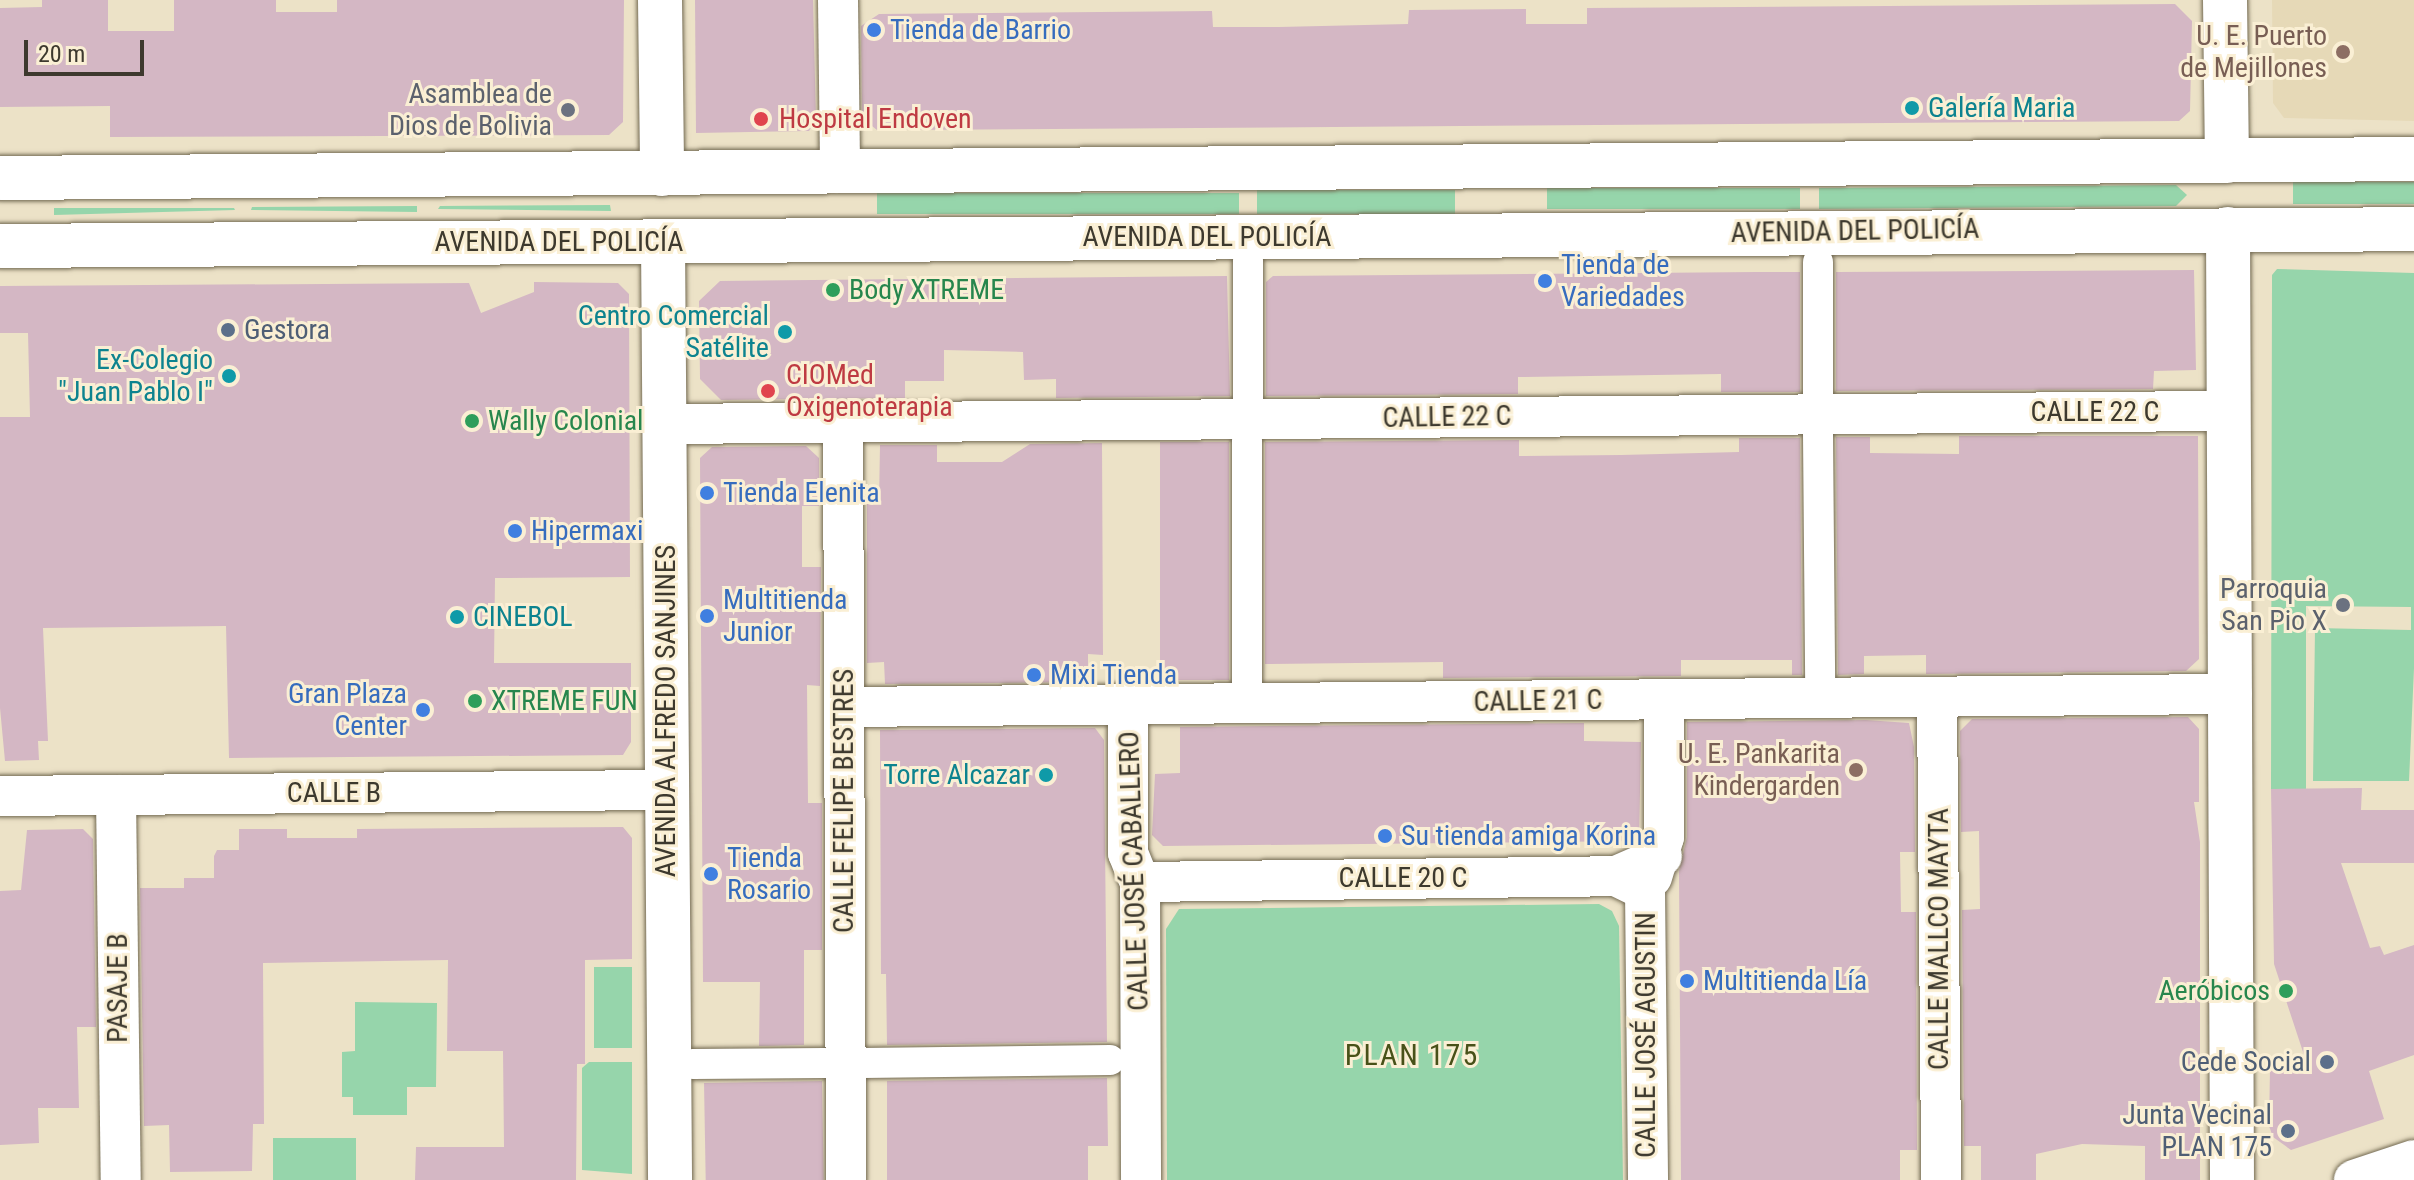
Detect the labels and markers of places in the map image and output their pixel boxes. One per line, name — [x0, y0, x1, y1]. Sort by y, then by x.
place label: Tienda de Barrio — [890, 13, 1071, 47]
place label: U. E. Puerto de Mejillones — [2180, 19, 2327, 85]
marker: Tienda de Barrio — [865, 21, 883, 39]
marker: U. E. Puerto de Mejillones — [2334, 43, 2352, 61]
place label: Asamblea de Dios de Bolivia — [389, 77, 552, 143]
place label: Galería Maria — [1928, 91, 2075, 125]
marker: Galería Maria — [1903, 99, 1921, 117]
marker: Asamblea de Dios de Bolivia — [559, 101, 577, 119]
place label: Hospital Endoven — [779, 102, 972, 136]
marker: Hospital Endoven — [750, 108, 772, 130]
place label: Tienda de Variedades — [1561, 248, 1685, 314]
marker: Tienda de Variedades — [1536, 272, 1554, 290]
place label: Body XTREME — [849, 273, 1004, 307]
marker: Body XTREME — [824, 281, 842, 299]
place label: Centro Comercial Satélite — [578, 299, 769, 365]
place label: Gestora — [244, 313, 330, 347]
marker: Gestora — [219, 321, 237, 339]
marker: Centro Comercial Satélite — [776, 323, 794, 341]
place label: Ex-Colegio "Juan Pablo I" — [58, 343, 213, 409]
place label: CIOMed Oxigenoterapia — [786, 358, 953, 424]
marker: Ex-Colegio "Juan Pablo I" — [220, 367, 238, 385]
marker: CIOMed Oxigenoterapia — [757, 380, 779, 402]
place label: Wally Colonial — [488, 404, 643, 438]
marker: Wally Colonial — [463, 412, 481, 430]
place label: Tienda Elenita — [723, 476, 880, 510]
marker: Tienda Elenita — [698, 484, 716, 502]
place label: Hipermaxi — [531, 514, 643, 548]
marker: Hipermaxi — [506, 522, 524, 540]
place label: Parroquia San Pio X — [2220, 572, 2327, 638]
place label: Multitienda Junior — [723, 583, 848, 649]
marker: Parroquia San Pio X — [2334, 596, 2352, 614]
place label: CINEBOL — [473, 600, 573, 634]
marker: Multitienda Junior — [698, 607, 716, 625]
marker: CINEBOL — [448, 608, 466, 626]
place label: Mixi Tienda — [1050, 658, 1178, 692]
marker: Mixi Tienda — [1025, 666, 1043, 684]
place label: Gran Plaza Center — [288, 677, 407, 743]
place label: XTREME FUN — [491, 684, 638, 718]
marker: XTREME FUN — [466, 692, 484, 710]
marker: Gran Plaza Center — [414, 701, 432, 719]
place label: U. E. Pankarita Kindergarden — [1678, 737, 1840, 803]
place label: Torre Alcazar — [883, 758, 1030, 792]
marker: U. E. Pankarita Kindergarden — [1847, 761, 1865, 779]
marker: Torre Alcazar — [1037, 766, 1055, 784]
place label: Su tienda amiga Korina — [1401, 819, 1656, 853]
marker: Su tienda amiga Korina — [1376, 827, 1394, 845]
place label: Tienda Rosario — [727, 841, 811, 907]
marker: Tienda Rosario — [702, 865, 720, 883]
place label: Multitienda Lía — [1703, 964, 1867, 998]
marker: Multitienda Lía — [1678, 972, 1696, 990]
place label: Aeróbicos — [2158, 974, 2270, 1008]
marker: Aeróbicos — [2277, 982, 2295, 1000]
place label: Cede Social — [2181, 1045, 2311, 1079]
marker: Cede Social — [2318, 1053, 2336, 1071]
place label: Junta Vecinal PLAN 175 — [2122, 1098, 2272, 1164]
marker: Junta Vecinal PLAN 175 — [2279, 1122, 2297, 1140]

